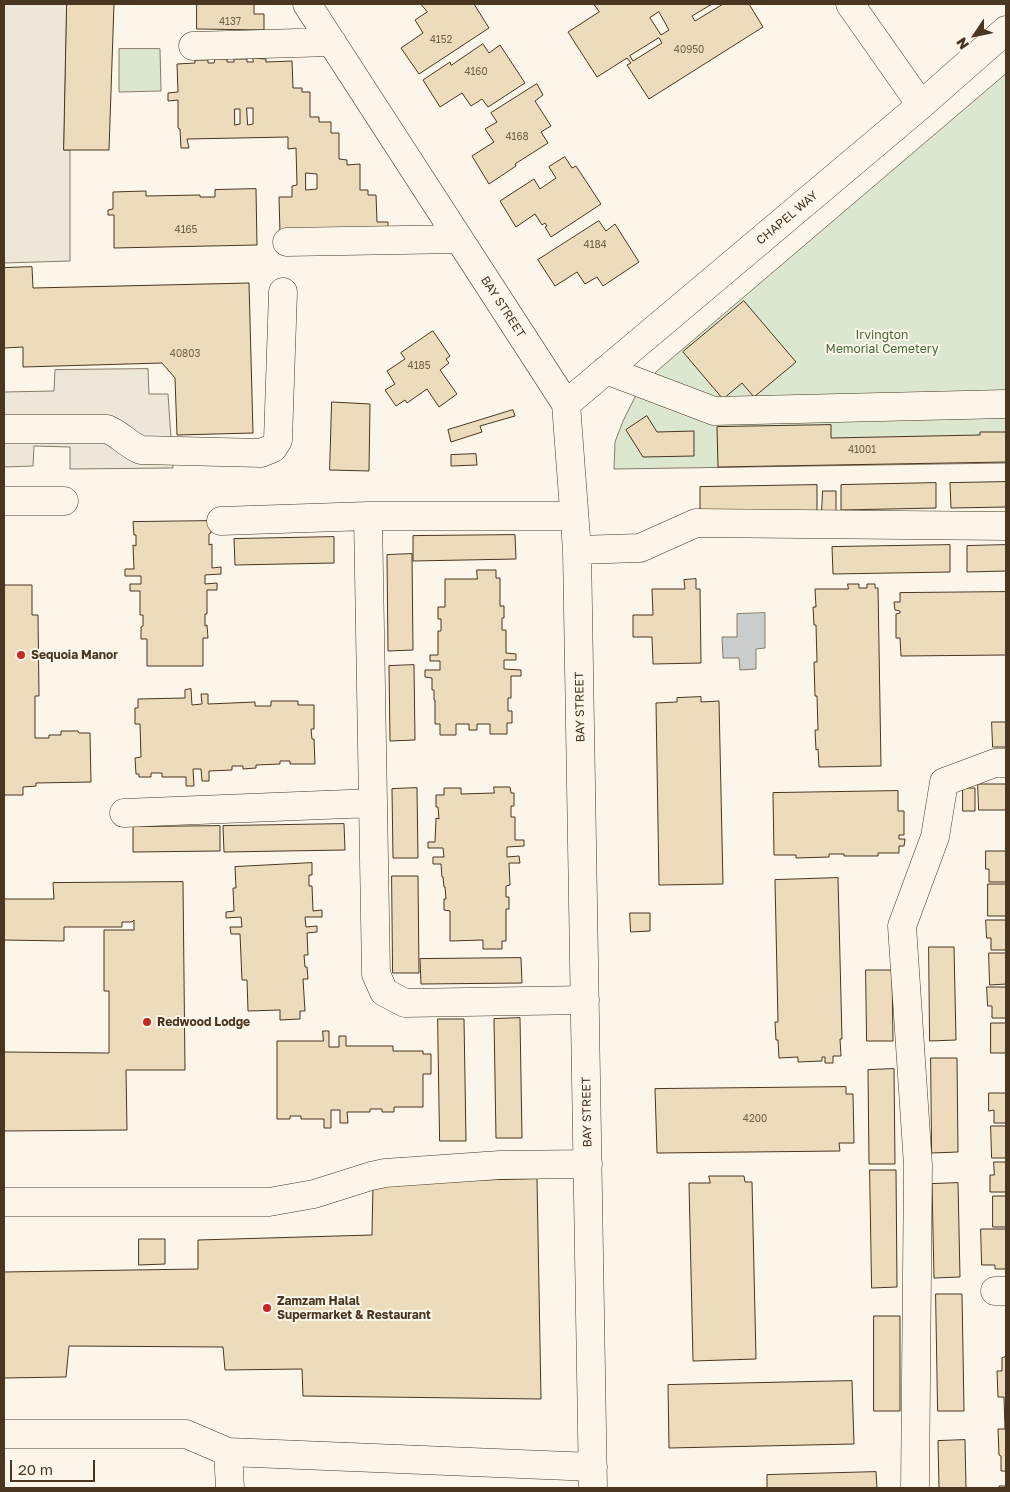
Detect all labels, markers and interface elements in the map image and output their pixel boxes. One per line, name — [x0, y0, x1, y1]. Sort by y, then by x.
north arrow — [950, 10, 1000, 60]
house number: 4137 — [219, 16, 241, 28]
house number: 4152 — [430, 34, 452, 46]
text: N — [952, 35, 972, 53]
house number: 40950 — [674, 44, 704, 56]
house number: 4160 — [464, 66, 488, 78]
house number: 4168 — [505, 131, 529, 143]
street label: CHAPEL WAY — [753, 188, 821, 248]
house number: 4165 — [175, 224, 197, 236]
house number: 4184 — [583, 239, 607, 251]
street label: BAY STREET — [478, 273, 528, 341]
park label: Irvington Memorial Cemetery — [826, 328, 938, 356]
house number: 40803 — [170, 348, 200, 360]
house number: 4185 — [408, 360, 430, 372]
house number: 41001 — [848, 444, 876, 456]
place label: Sequoia Manor — [31, 648, 118, 662]
marker: Sequoia Manor — [15, 649, 27, 661]
street label: BAY STREET — [572, 672, 588, 742]
place label: Redwood Lodge — [157, 1015, 250, 1029]
marker: Redwood Lodge — [141, 1016, 153, 1028]
street label: BAY STREET — [579, 1077, 595, 1147]
house number: 4200 — [743, 1113, 767, 1125]
place label: Zamzam Halal Supermarket & Restaurant — [277, 1294, 431, 1322]
marker: Zamzam Halal Supermarket & Restaurant — [261, 1302, 273, 1314]
scale bar — [12, 1450, 98, 1482]
text: 20 m — [18, 1460, 53, 1478]

